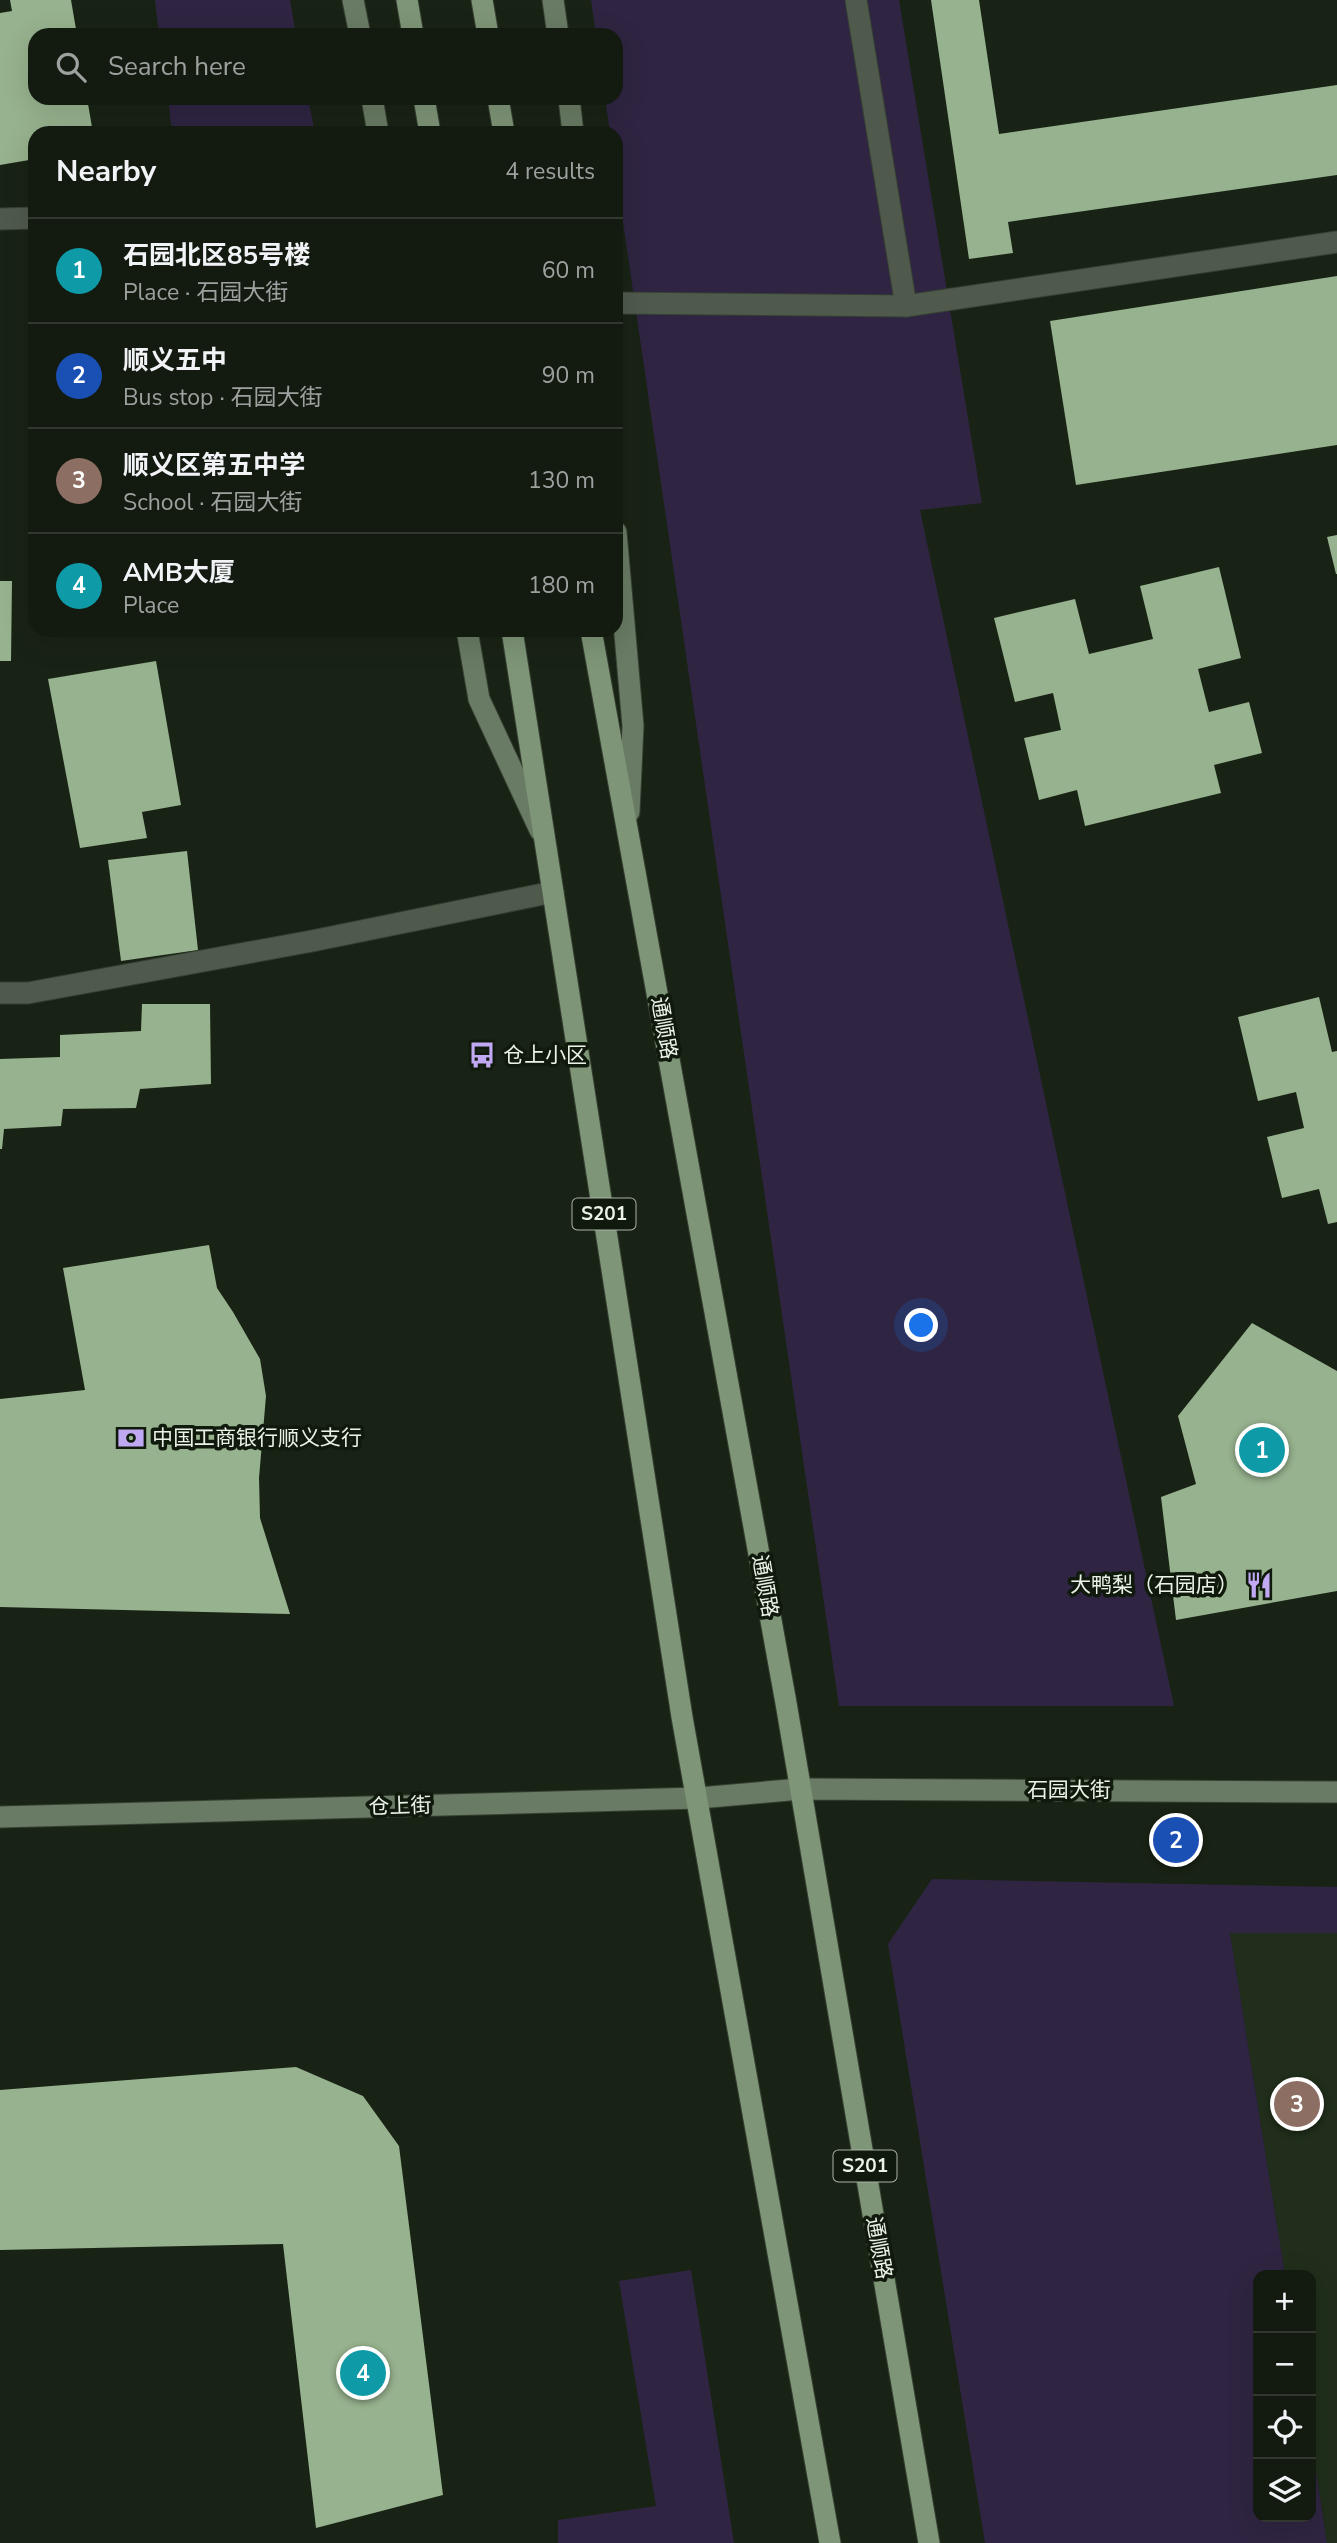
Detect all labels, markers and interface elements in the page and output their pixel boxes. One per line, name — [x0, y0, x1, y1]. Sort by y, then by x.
search box — [28, 28, 623, 105]
icon: search — [52, 48, 90, 86]
text: Search here — [108, 49, 246, 84]
text: Nearby — [56, 151, 156, 192]
text: 4 results — [505, 156, 595, 187]
text: 石园北区85号楼 — [123, 238, 310, 273]
text: 1 — [72, 255, 86, 286]
text: 60 m — [542, 255, 595, 286]
text: Place · 石园大街 — [123, 277, 288, 308]
text: 顺义五中 — [123, 343, 227, 378]
text: 2 — [72, 360, 86, 391]
text: 90 m — [542, 360, 595, 391]
text: Bus stop · 石园大街 — [123, 382, 323, 413]
text: 顺义区第五中学 — [123, 448, 305, 483]
text: 3 — [72, 465, 86, 496]
text: 130 m — [528, 465, 595, 496]
text: School · 石园大街 — [123, 487, 302, 518]
text: AMB大厦 — [123, 555, 235, 590]
text: 4 — [72, 570, 86, 601]
text: 180 m — [528, 570, 595, 601]
text: Place — [123, 590, 179, 621]
street label: 通顺路 — [645, 995, 683, 1061]
bus stop icon: 仓上小区 — [467, 1040, 497, 1070]
place label: 仓上小区 — [503, 1041, 587, 1069]
road number: S201 — [572, 1198, 636, 1230]
your location — [904, 1308, 938, 1342]
bank icon: 中国工商银行顺义支行 — [116, 1423, 146, 1453]
place label: 中国工商银行顺义支行 — [152, 1424, 362, 1452]
pin: 1 — [1239, 1424, 1285, 1476]
street label: 通顺路 — [746, 1553, 784, 1619]
restaurant icon: 大鸭梨（石园店） — [1244, 1570, 1274, 1600]
place label: 大鸭梨（石园店） — [1070, 1571, 1238, 1599]
street label: 石园大街 — [1027, 1776, 1111, 1804]
street label: 仓上街 — [368, 1791, 432, 1821]
pin: 2 — [1153, 1814, 1199, 1866]
pin: 3 — [1274, 2078, 1320, 2130]
road number: S201 — [834, 2150, 896, 2182]
street label: 通顺路 — [860, 2215, 898, 2281]
map controls — [1253, 2270, 1316, 2522]
button: + — [1253, 2270, 1316, 2333]
button: − — [1253, 2333, 1316, 2396]
pin: 4 — [340, 2347, 386, 2399]
button: locate — [1253, 2396, 1316, 2459]
button: layers — [1253, 2459, 1316, 2522]

